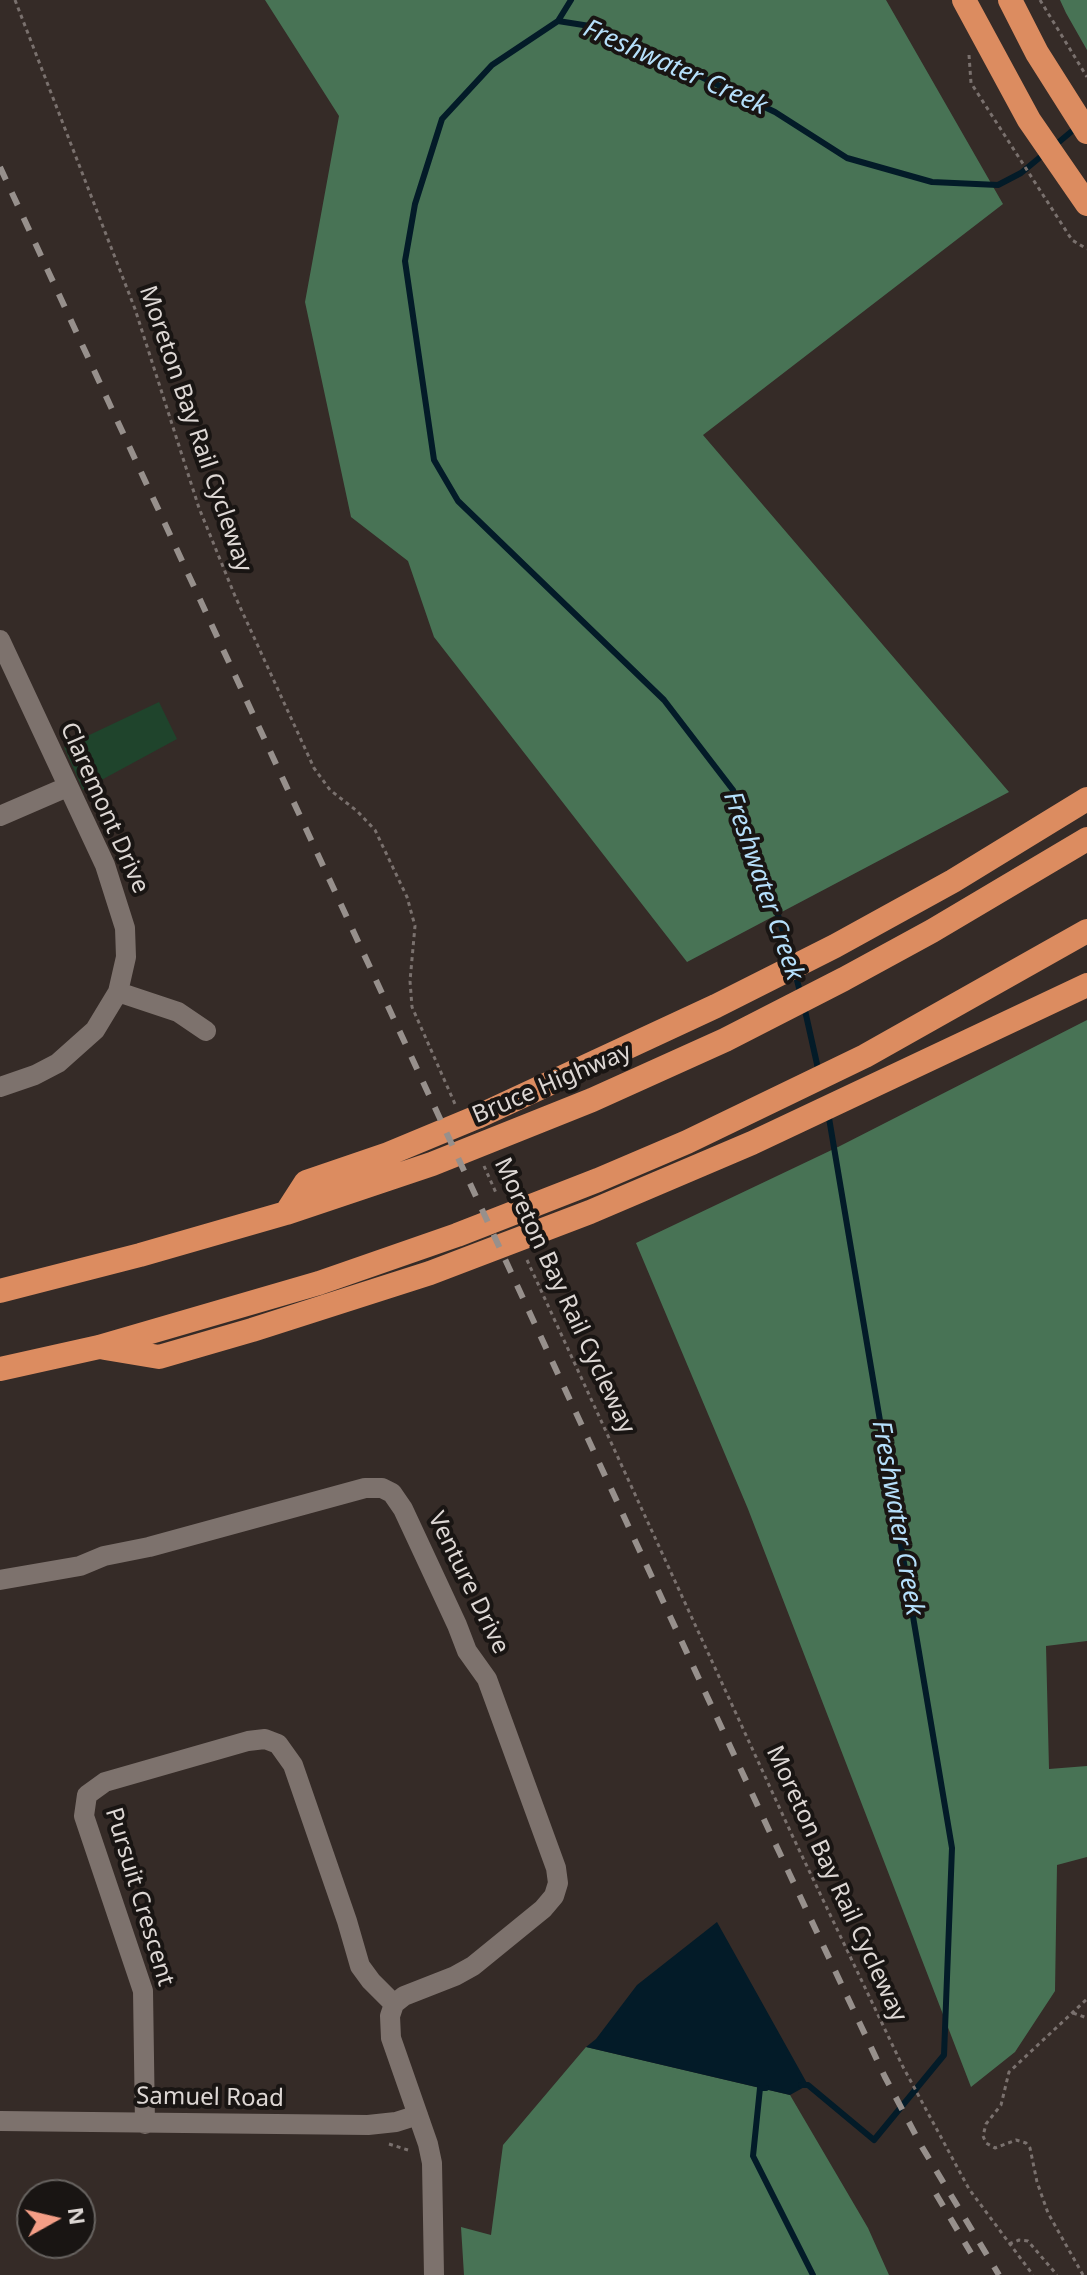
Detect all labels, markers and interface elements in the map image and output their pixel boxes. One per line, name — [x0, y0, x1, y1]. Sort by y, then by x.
water label: Freshwater Creek — [578, 14, 772, 122]
street label: Moreton Bay Rail Cycleway — [132, 282, 258, 576]
street label: Claremont Drive — [53, 718, 155, 898]
water label: Freshwater Creek — [716, 787, 810, 985]
street label: Bruce Highway — [468, 1038, 636, 1130]
street label: Moreton Bay Rail Cycleway — [487, 1154, 641, 1438]
water label: Freshwater Creek — [864, 1418, 930, 1618]
street label: Venture Drive — [421, 1507, 515, 1659]
street label: Moreton Bay Rail Cycleway — [759, 1742, 913, 2026]
street label: Pursuit Crescent — [98, 1804, 180, 1990]
street label: Samuel Road — [136, 2082, 284, 2114]
north arrow — [16, 2179, 96, 2259]
text: N — [62, 2205, 94, 2227]

